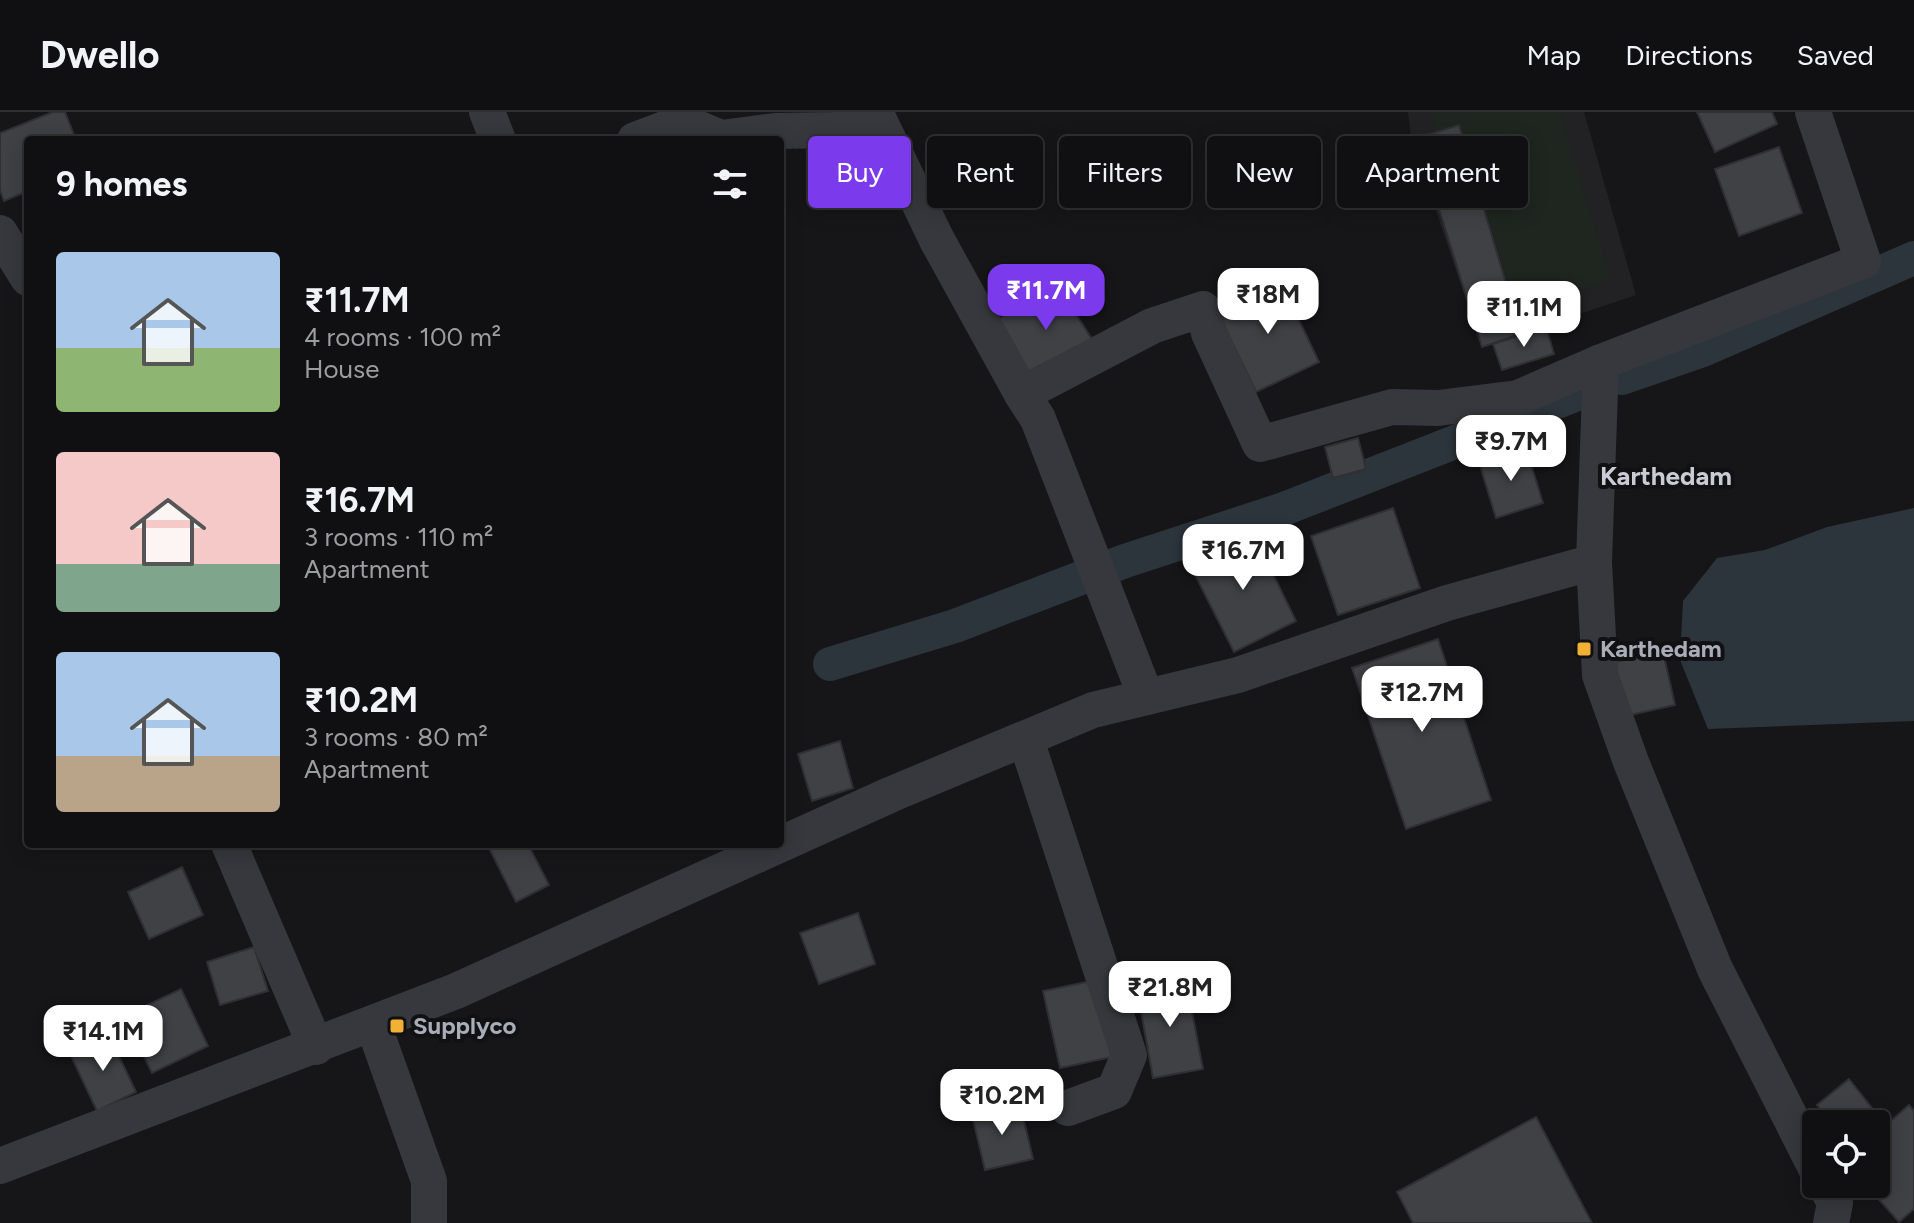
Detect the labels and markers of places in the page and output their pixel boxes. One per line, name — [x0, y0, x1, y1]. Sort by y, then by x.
pin: ₹11.7M — [981, 264, 1111, 332]
pin: ₹18M — [1221, 268, 1315, 336]
pin: ₹11.1M — [1459, 281, 1589, 349]
pin: ₹9.7M — [1455, 415, 1567, 483]
pin: ₹16.7M — [1178, 524, 1308, 592]
place label: Karthedam — [1600, 634, 1722, 663]
marker: Karthedam — [1575, 640, 1593, 658]
pin: ₹12.7M — [1357, 666, 1487, 734]
pin: ₹21.8M — [1105, 961, 1235, 1029]
pin: ₹14.1M — [38, 1005, 168, 1073]
place label: Supplyco — [413, 1011, 516, 1040]
marker: Supplyco — [388, 1017, 406, 1035]
pin: ₹10.2M — [937, 1069, 1067, 1137]

